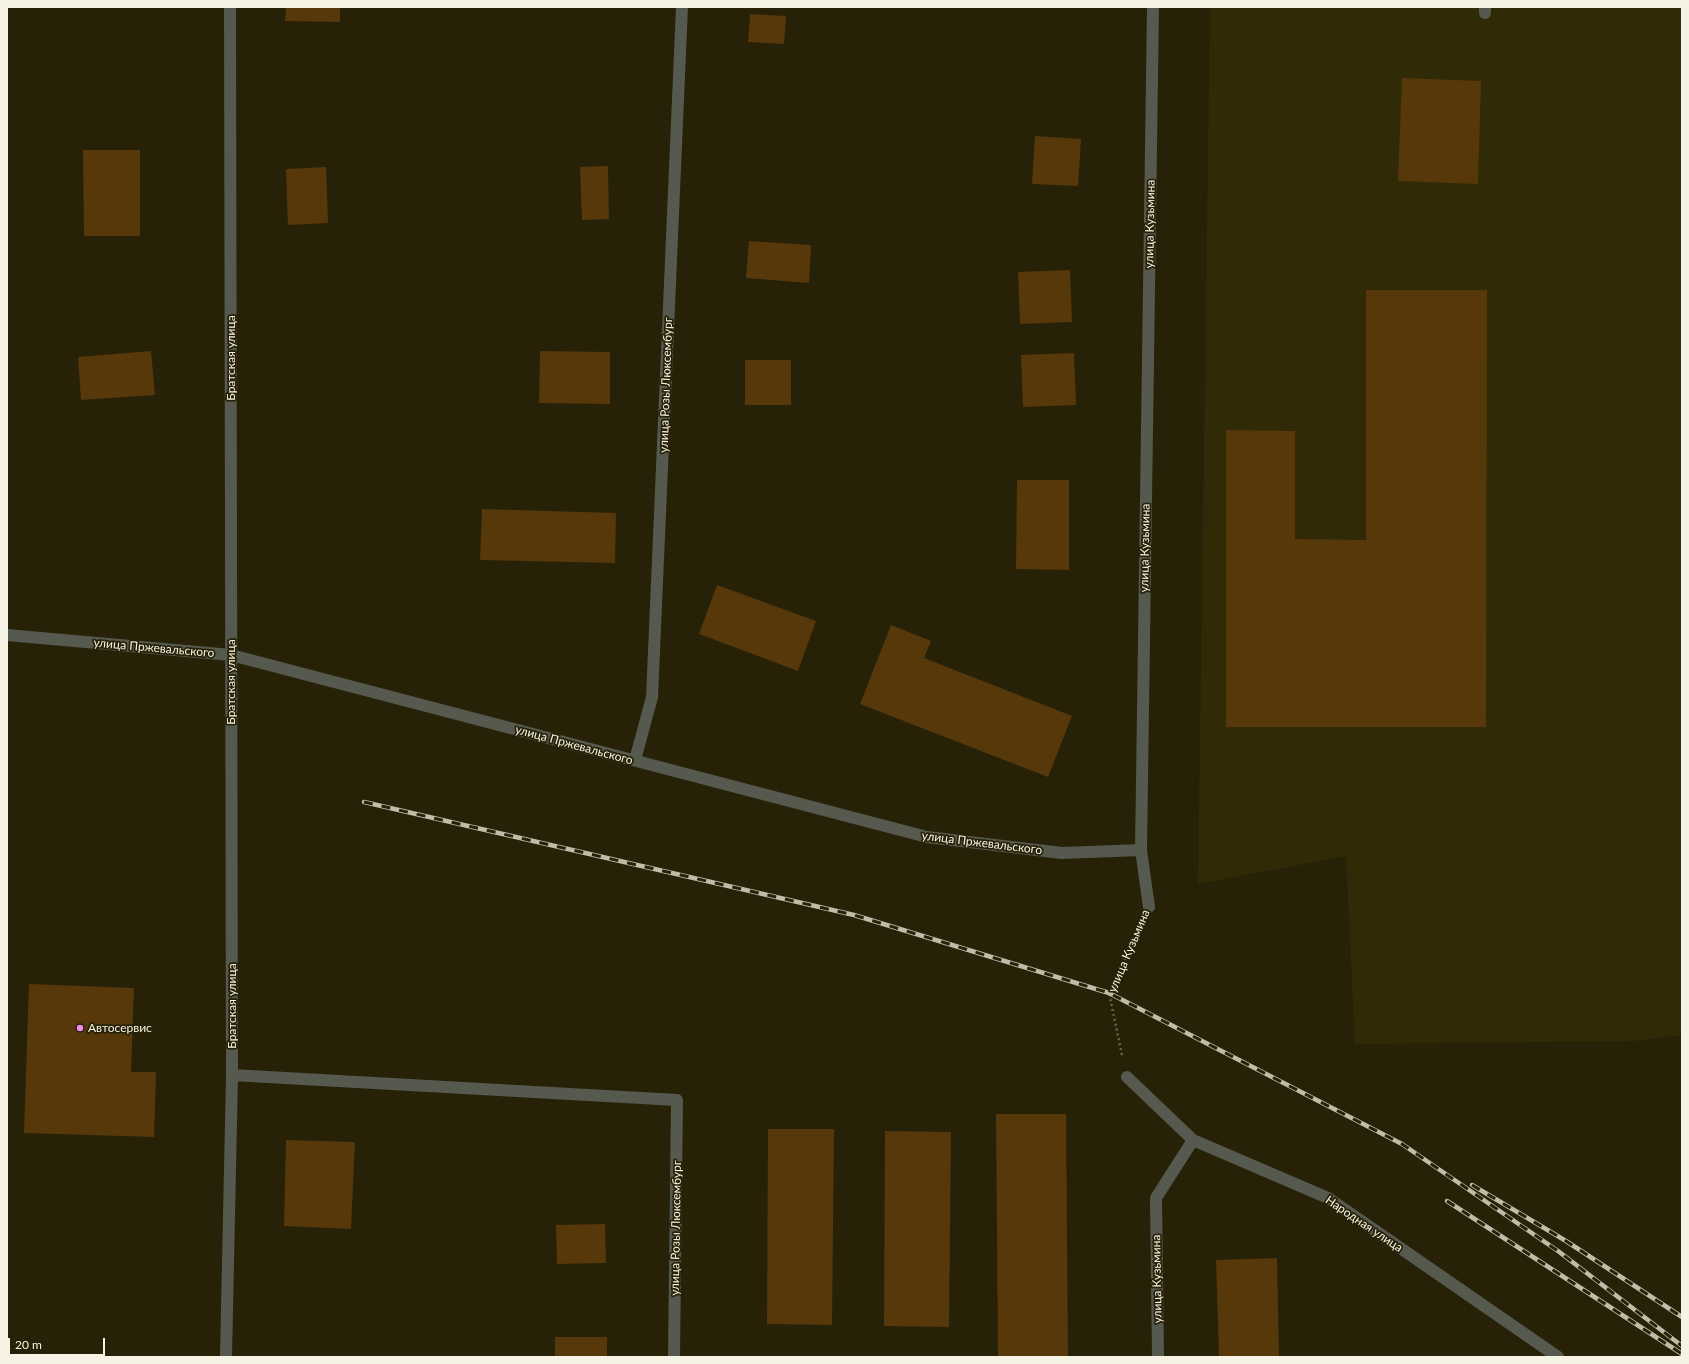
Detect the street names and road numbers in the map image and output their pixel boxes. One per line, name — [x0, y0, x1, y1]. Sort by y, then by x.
street label: улица Кузьмина — [1142, 180, 1158, 268]
street label: Братская улица — [224, 315, 238, 401]
street label: улица Розы Люксембург — [656, 317, 676, 453]
street label: улица Кузьмина — [1137, 504, 1153, 592]
street label: улица Пржевальского — [93, 636, 215, 660]
street label: Братская улица — [224, 639, 238, 725]
street label: улица Пржевальского — [514, 722, 634, 768]
street label: улица Пржевальского — [921, 828, 1043, 858]
street label: улица Кузьмина — [1105, 907, 1153, 995]
street label: Братская улица — [225, 963, 239, 1049]
street label: улица Розы Люксембург — [668, 1160, 684, 1296]
street label: Народная улица — [1323, 1193, 1405, 1255]
street label: улица Кузьмина — [1149, 1235, 1165, 1323]

